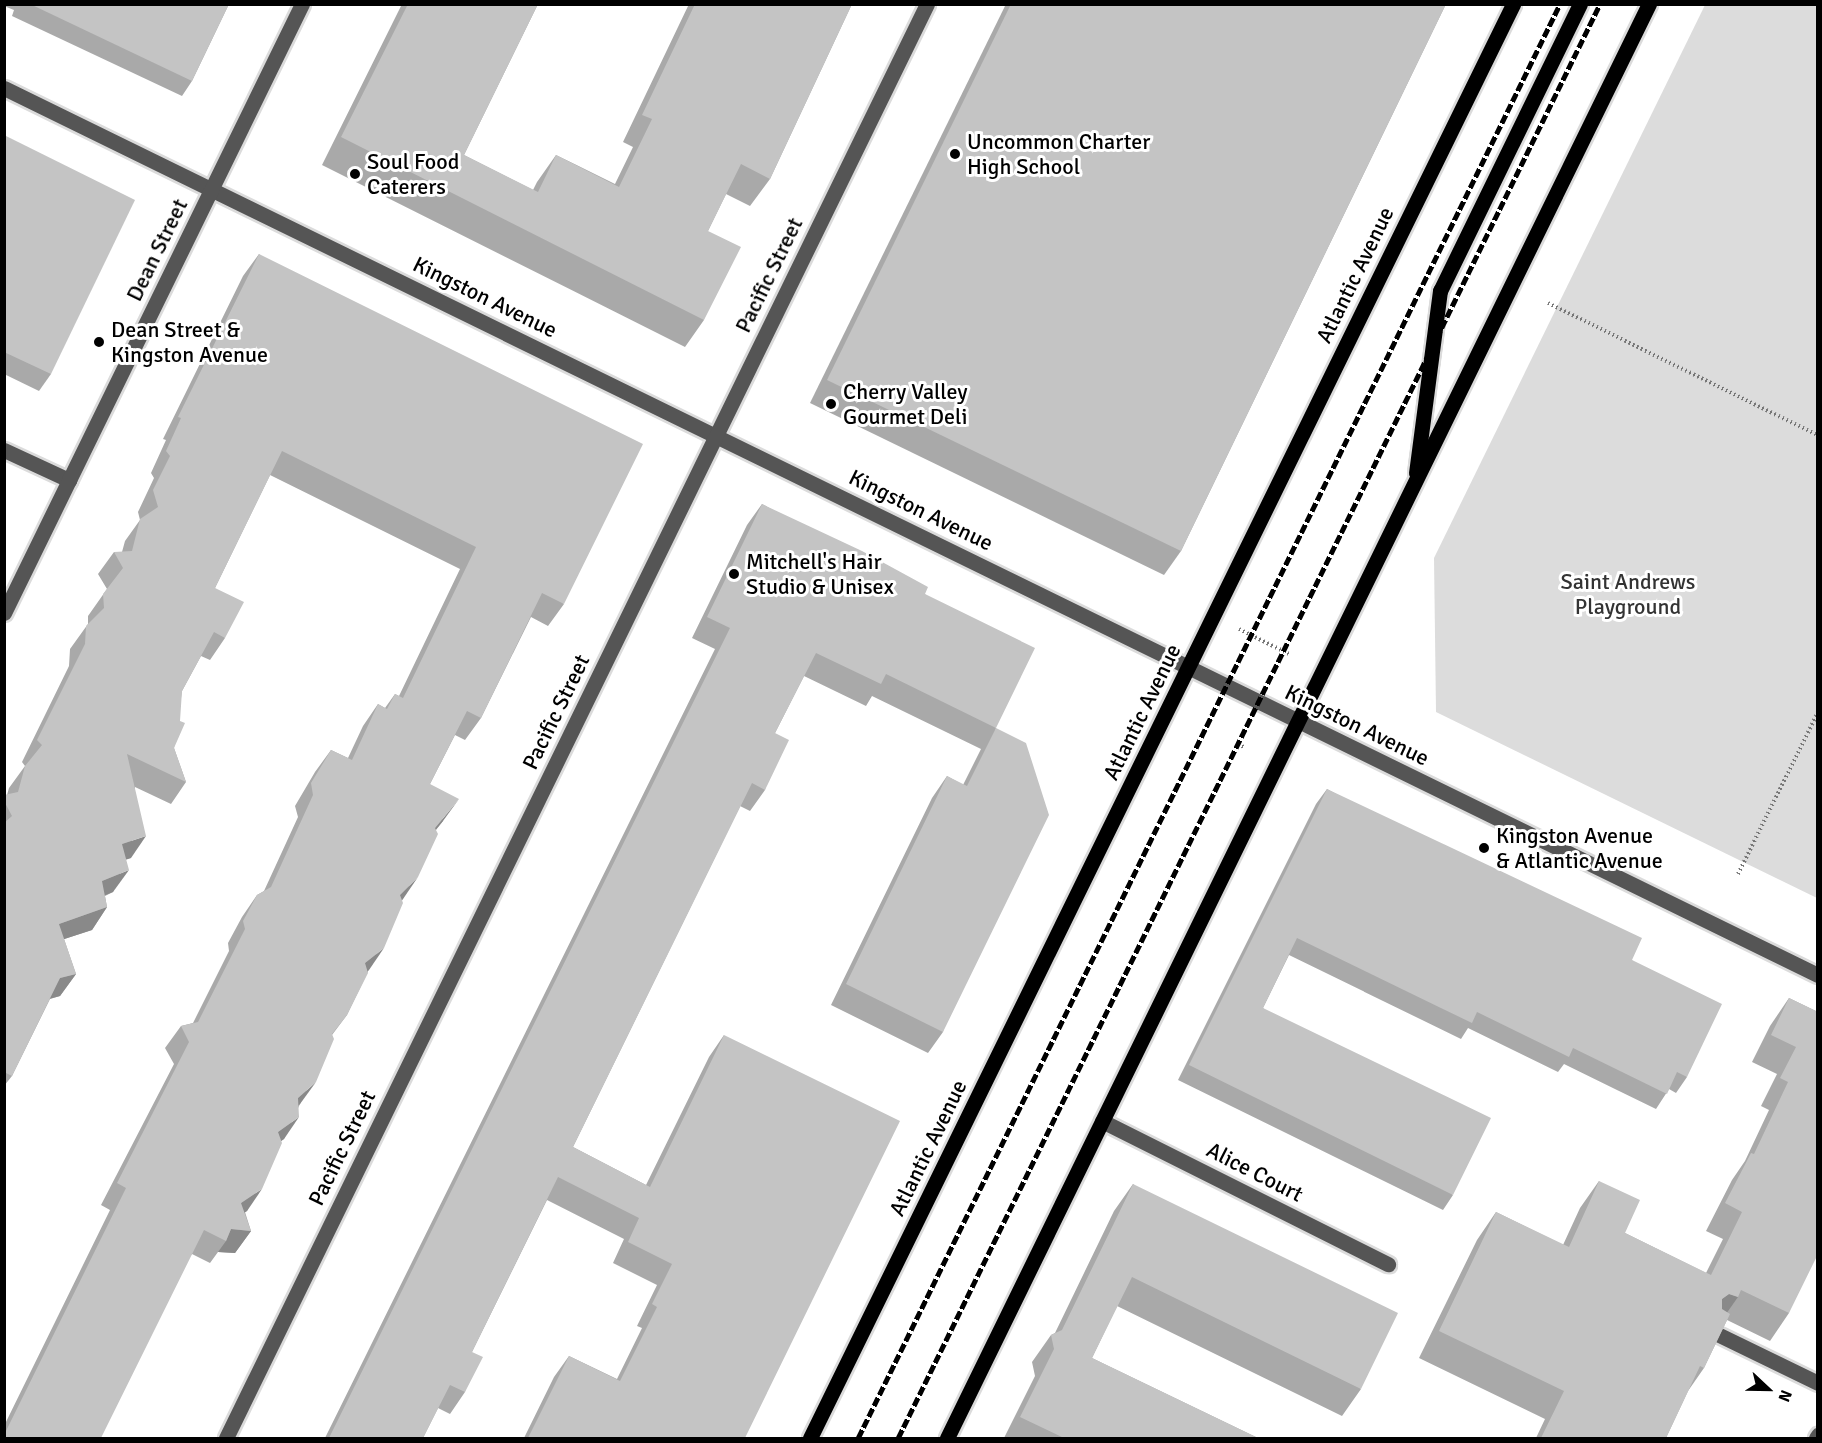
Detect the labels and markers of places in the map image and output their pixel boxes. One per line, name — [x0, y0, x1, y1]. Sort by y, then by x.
place label: Uncommon Charter High School — [967, 128, 1150, 180]
marker: Uncommon Charter High School — [948, 147, 962, 161]
place label: Soul Food Caterers — [367, 148, 459, 200]
marker: Soul Food Caterers — [348, 167, 362, 181]
place label: Dean Street & Kingston Avenue — [111, 316, 268, 368]
marker: Dean Street & Kingston Avenue — [92, 335, 106, 349]
place label: Cherry Valley Gourmet Deli — [843, 378, 968, 430]
marker: Cherry Valley Gourmet Deli — [824, 397, 838, 411]
place label: Mitchell's Hair Studio & Unisex — [746, 548, 894, 600]
marker: Mitchell's Hair Studio & Unisex — [727, 567, 741, 581]
place label: Kingston Avenue & Atlantic Avenue — [1496, 822, 1663, 873]
marker: Kingston Avenue & Atlantic Avenue — [1477, 841, 1491, 855]

